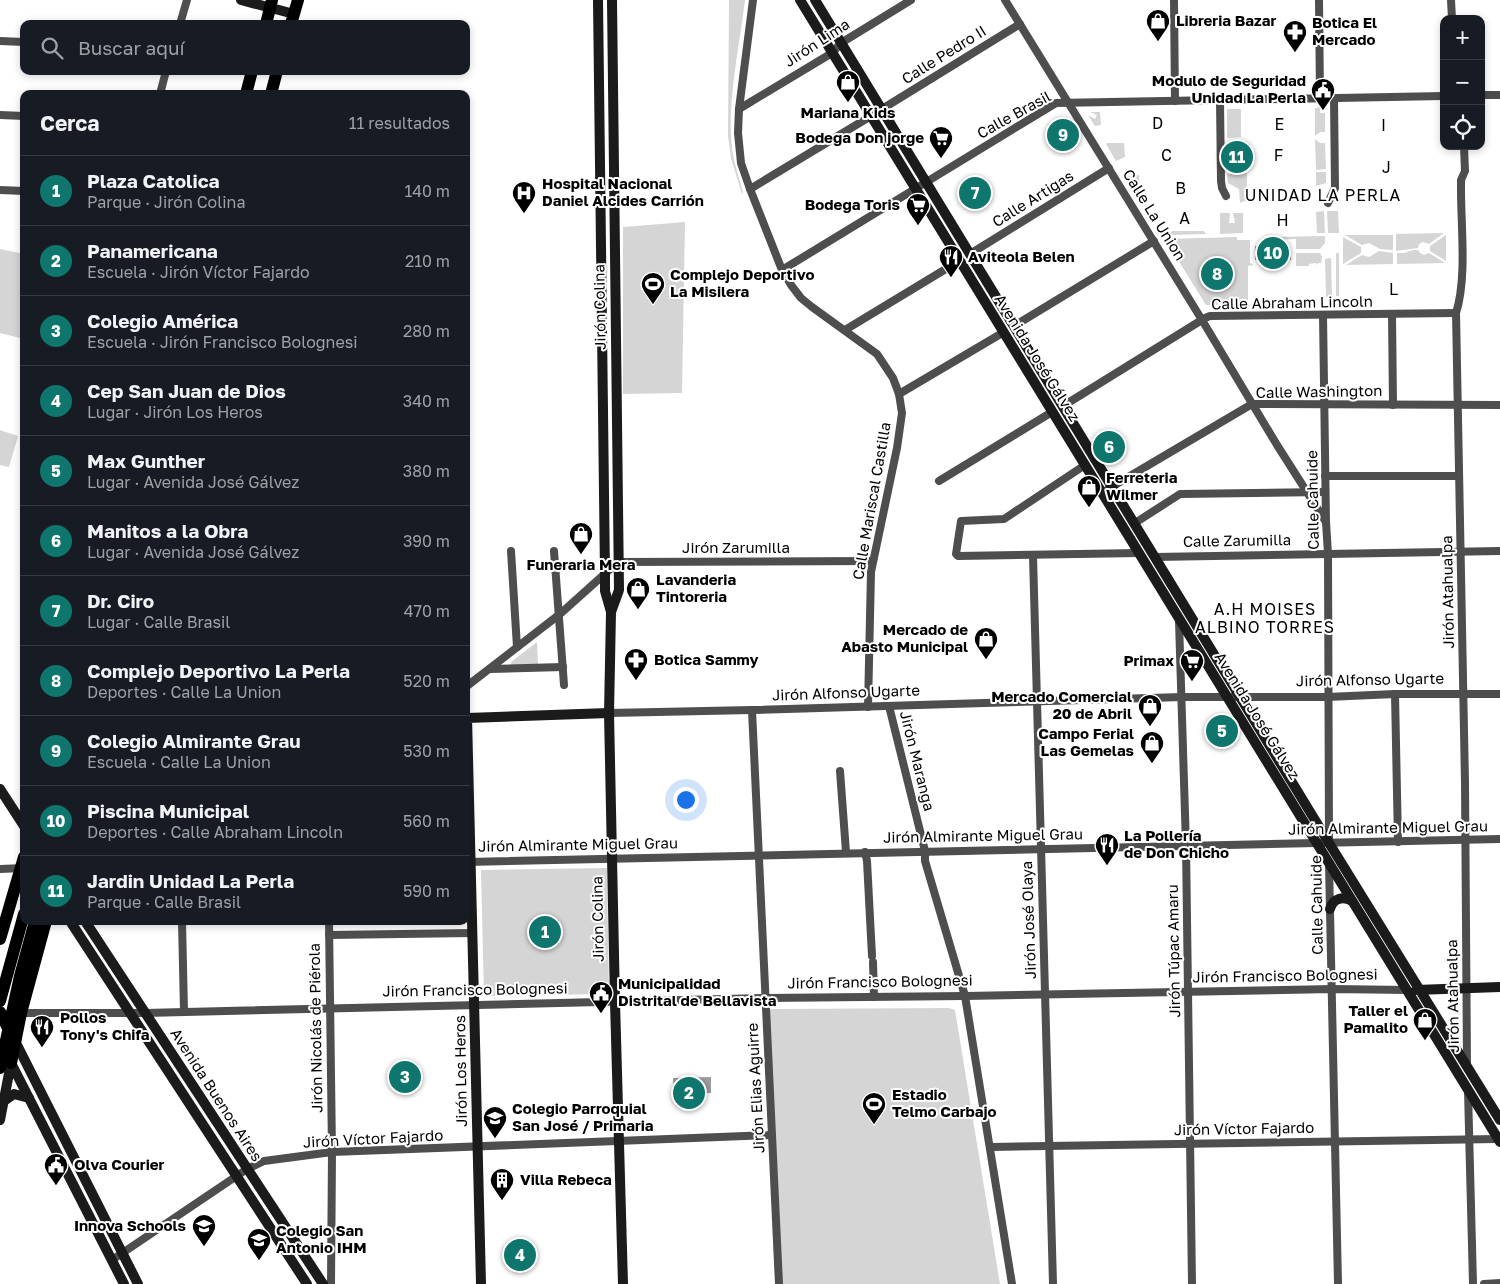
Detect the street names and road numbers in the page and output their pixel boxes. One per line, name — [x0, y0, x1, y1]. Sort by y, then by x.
street label: Jirón Lima — [780, 14, 853, 70]
street label: Calle Pedro II — [898, 21, 989, 87]
street label: Calle Brasil — [973, 86, 1054, 142]
street label: Calle Artigas — [988, 166, 1076, 230]
street label: Calle La Union — [1120, 166, 1190, 263]
street label: Jirón Colina — [589, 264, 609, 350]
street label: Avenida José Gálvez — [991, 291, 1084, 425]
street label: Calle Abraham Lincoln — [1211, 292, 1373, 312]
street label: Calle Washington — [1255, 381, 1382, 401]
street label: Calle Mariscal Castilla — [848, 421, 894, 581]
street label: Calle Cahuide — [1302, 450, 1322, 550]
street label: Calle Zarumilla — [1183, 530, 1291, 550]
street label: Jirón Atahualpa — [1437, 535, 1457, 649]
street label: Jirón Zarumilla — [682, 538, 790, 556]
street label: Avenida José Gálvez — [1211, 649, 1304, 783]
street label: Jirón Alfonso Ugarte — [1296, 669, 1444, 689]
street label: Jirón Alfonso Ugarte — [772, 680, 921, 704]
street label: Jirón Maranga — [897, 709, 939, 813]
street label: Jirón Almirante Miguel Grau — [1288, 816, 1488, 838]
street label: Jirón Almirante Miguel Grau — [883, 824, 1083, 846]
street label: Jirón Almirante Miguel Grau — [478, 833, 678, 855]
street label: Calle Cahuide — [1306, 855, 1326, 955]
street label: Jirón José Olaya — [1017, 861, 1039, 979]
street label: Jirón Colina — [587, 876, 607, 962]
street label: Jirón Túpac Amaru — [1163, 884, 1183, 1018]
street label: Jirón Atahualpa — [1442, 939, 1462, 1053]
street label: Jirón Nicolás de Piérola — [305, 943, 325, 1113]
street label: Jirón Francisco Bolognesi — [1192, 964, 1378, 986]
street label: Jirón Francisco Bolognesi — [787, 970, 973, 992]
street label: Jirón Francisco Bolognesi — [382, 978, 568, 1000]
street label: Jirón Los Heros — [450, 1015, 470, 1127]
street label: Jirón Elias Aguirre — [743, 1022, 767, 1154]
street label: Avenida Buenos Aires — [167, 1025, 267, 1164]
street label: Jirón Víctor Fajardo — [1174, 1118, 1314, 1138]
street label: Jirón Víctor Fajardo — [302, 1125, 444, 1151]

